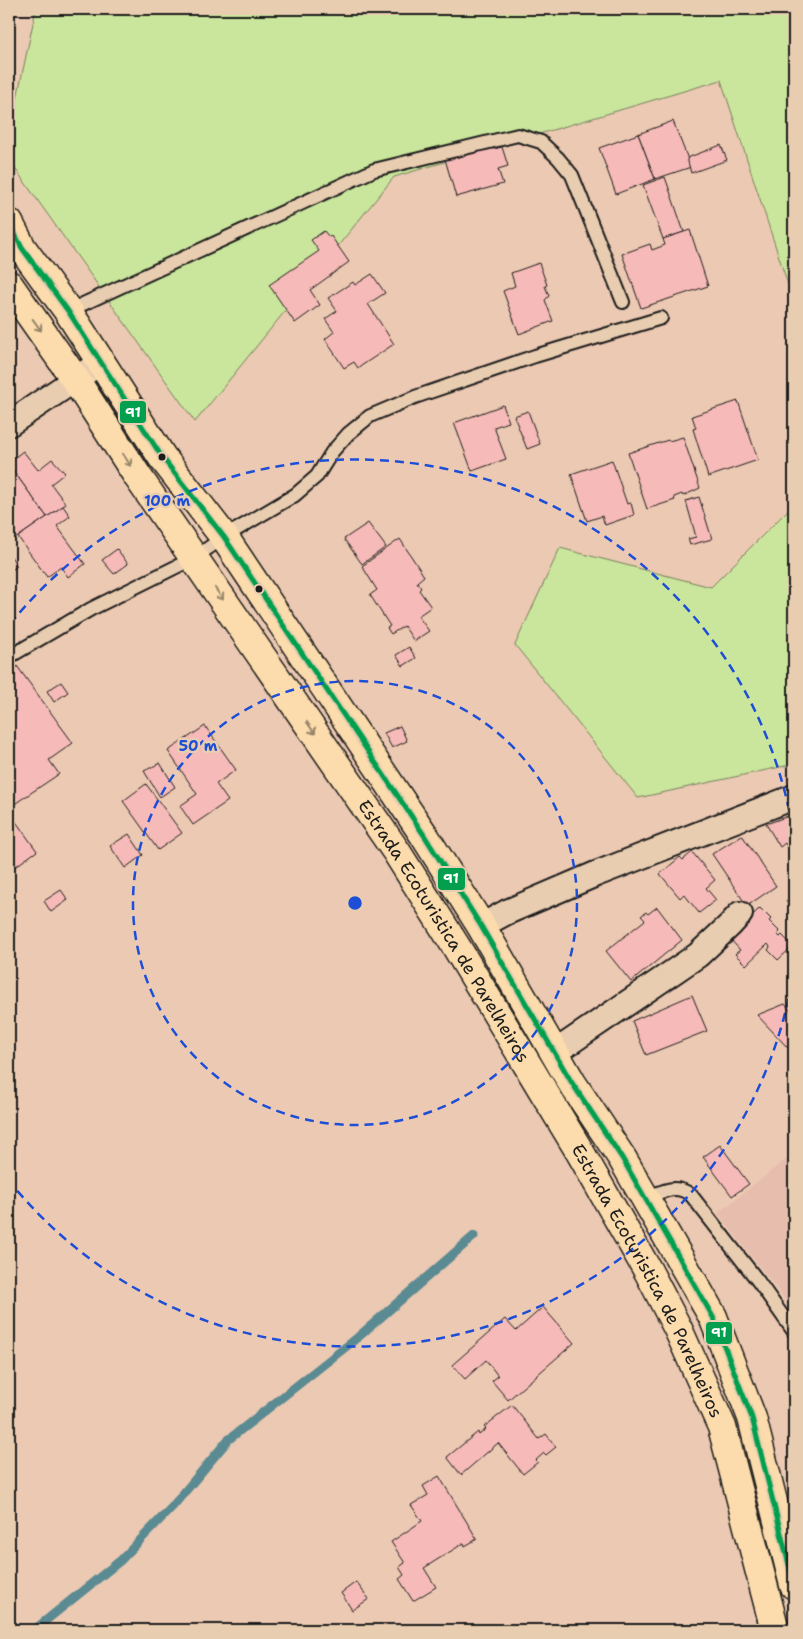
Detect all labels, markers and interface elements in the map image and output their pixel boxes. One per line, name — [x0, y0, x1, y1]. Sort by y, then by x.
one-way arrow — [32, 318, 42, 332]
line badge: 91 — [119, 400, 147, 424]
text: 91 — [125, 403, 141, 421]
unlabelled marker — [157, 452, 167, 462]
one-way arrow — [123, 453, 133, 467]
text: 100 m — [144, 491, 190, 511]
unlabelled marker — [254, 584, 264, 594]
one-way arrow — [214, 587, 224, 601]
one-way arrow — [306, 721, 316, 735]
text: 50 m — [179, 736, 218, 756]
street label: Estrada Ecoturistica de Parelheiros — [352, 795, 535, 1067]
line badge: 91 — [437, 867, 466, 891]
text: 91 — [443, 869, 459, 887]
centre of rings — [346, 894, 364, 912]
street label: Estrada Ecoturistica de Parelheiros — [566, 1139, 728, 1422]
line badge: 91 — [705, 1321, 733, 1345]
text: 91 — [711, 1323, 727, 1341]

